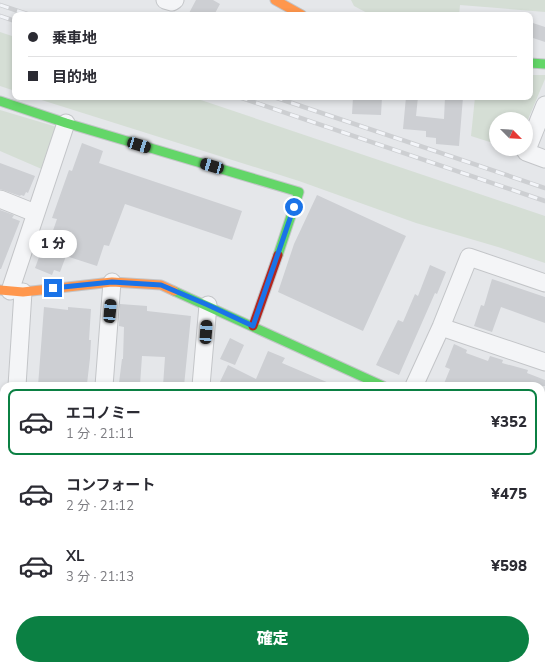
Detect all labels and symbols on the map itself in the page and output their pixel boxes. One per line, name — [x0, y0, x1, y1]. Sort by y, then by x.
north arrow — [489, 112, 533, 156]
car — [126, 136, 152, 154]
car — [199, 157, 225, 175]
route start — [285, 198, 303, 216]
callout: 1 分 — [29, 230, 77, 258]
route end — [44, 279, 62, 297]
car — [103, 299, 117, 323]
car — [199, 320, 213, 344]

